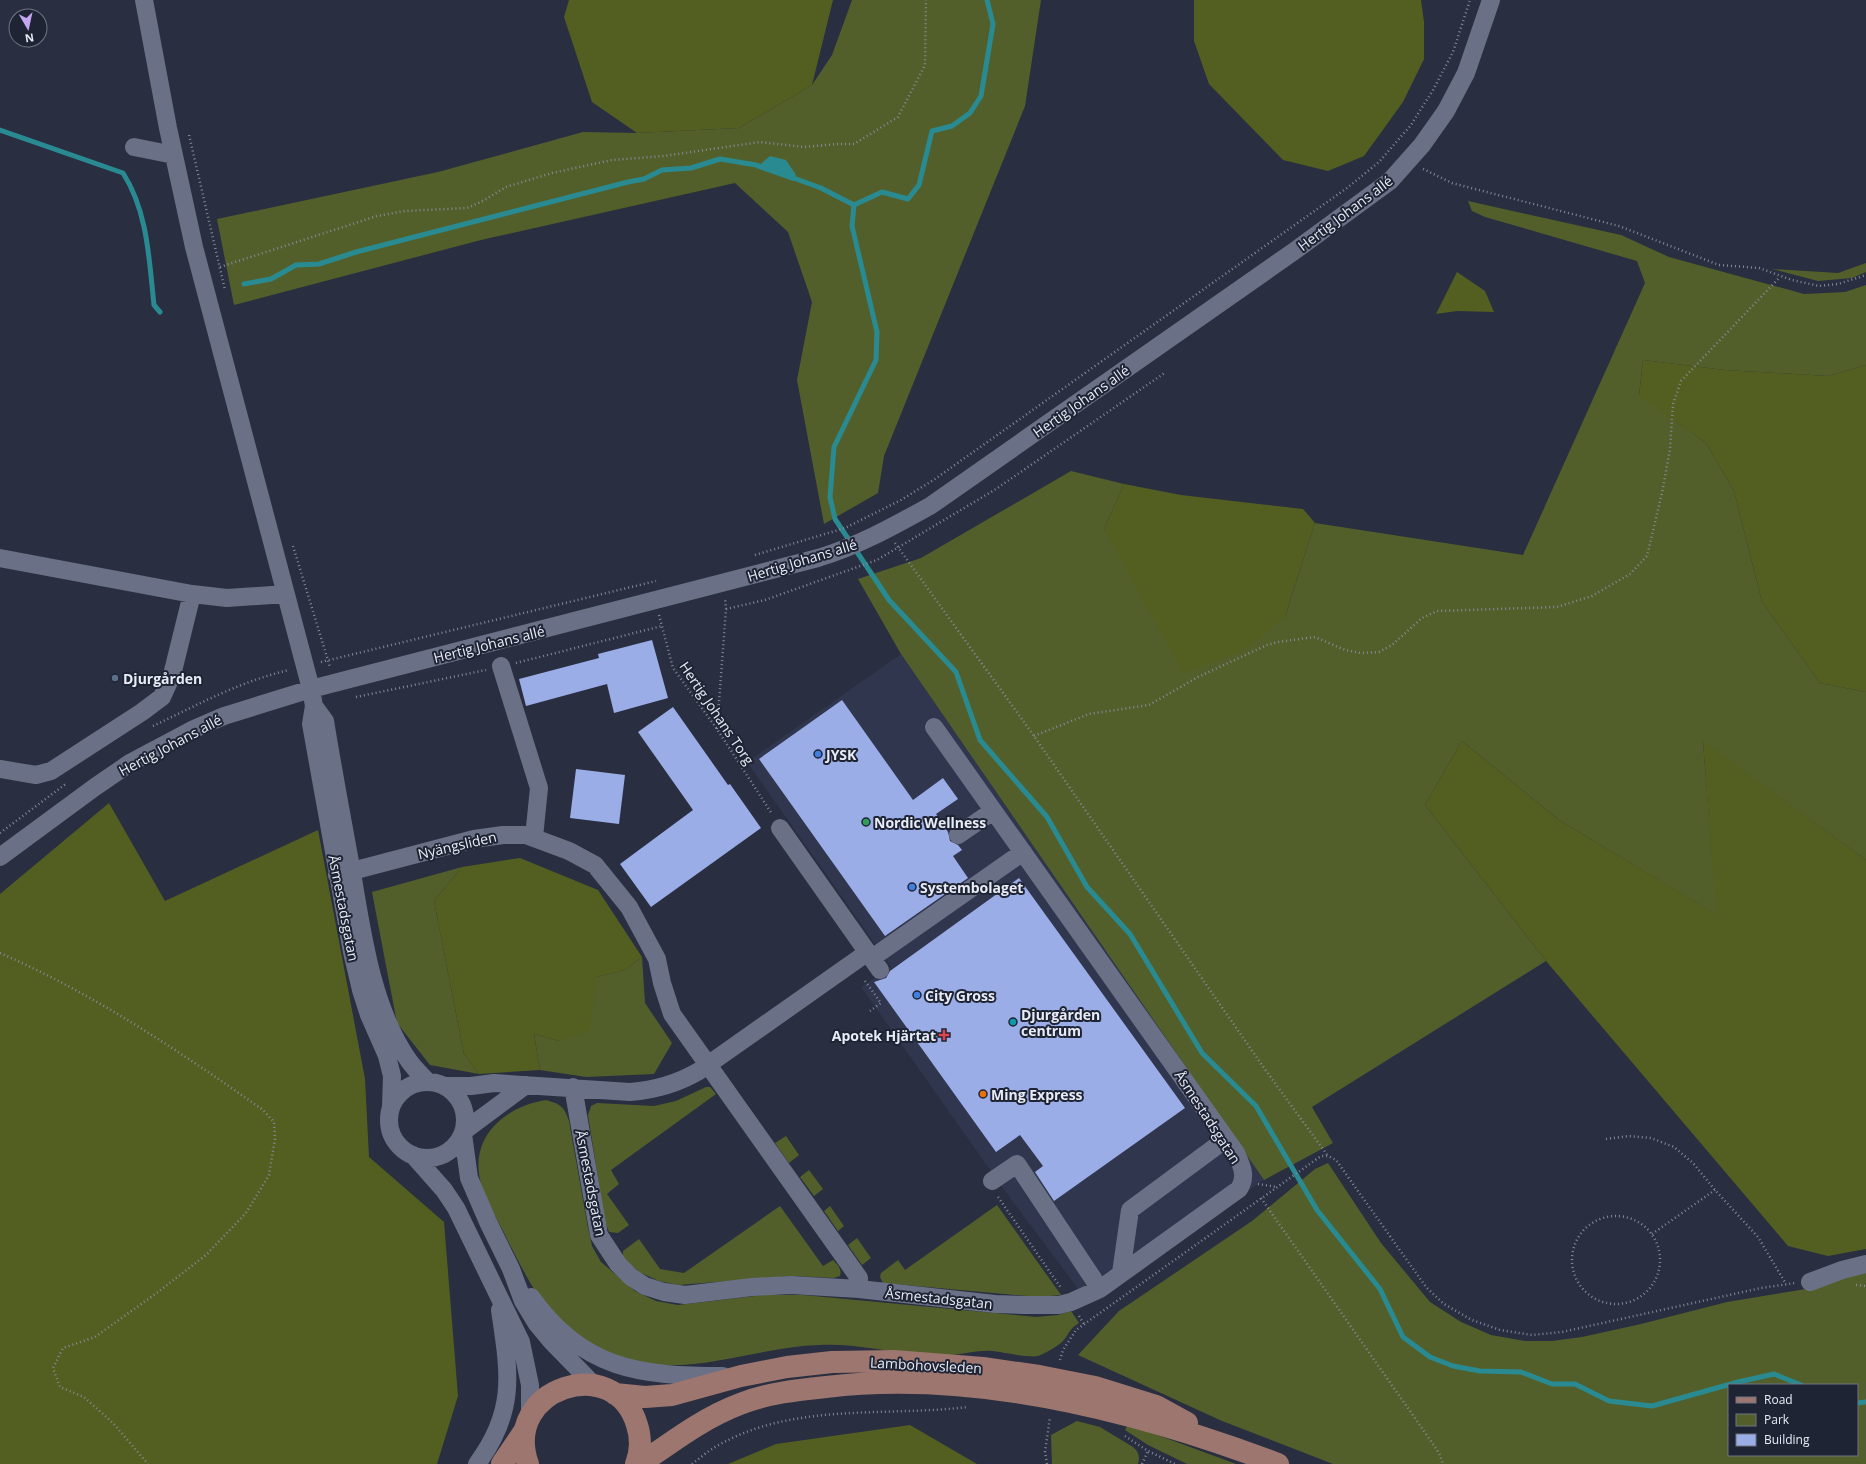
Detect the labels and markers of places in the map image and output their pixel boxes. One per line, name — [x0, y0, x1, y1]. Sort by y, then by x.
place label: Djurgården — [123, 669, 202, 688]
marker: Djurgården — [110, 673, 120, 683]
place label: JYSK — [824, 745, 857, 764]
marker: JYSK — [813, 749, 823, 759]
place label: Nordic Wellness — [874, 813, 986, 832]
marker: Nordic Wellness — [861, 817, 871, 827]
place label: Systembolaget — [920, 878, 1023, 897]
marker: Systembolaget — [907, 882, 917, 892]
place label: City Gross — [925, 986, 995, 1005]
marker: City Gross — [912, 990, 922, 1000]
place label: Djurgården centrum — [1021, 1005, 1100, 1040]
marker: Djurgården centrum — [1008, 1017, 1018, 1027]
place label: Apotek Hjärtat — [832, 1026, 936, 1045]
marker: Apotek Hjärtat — [939, 1030, 949, 1040]
place label: Ming Express — [991, 1085, 1083, 1104]
marker: Ming Express — [978, 1089, 988, 1099]

